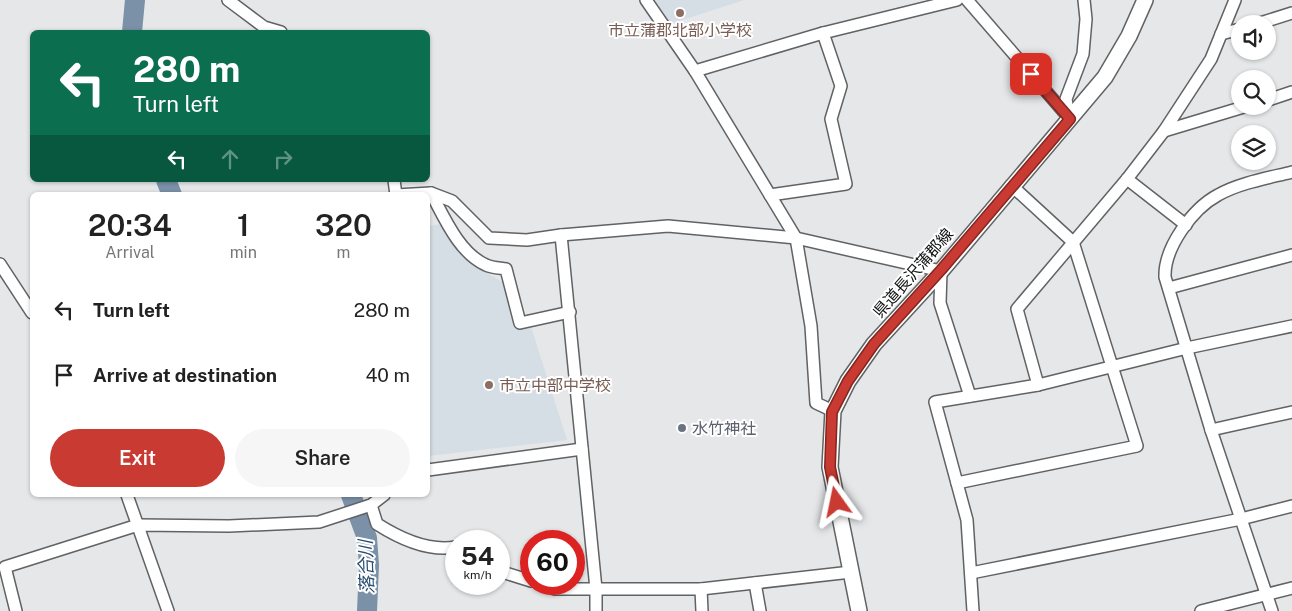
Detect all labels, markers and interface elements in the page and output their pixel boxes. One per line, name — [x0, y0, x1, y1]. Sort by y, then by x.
marker: 市立蒲郡北部小学校 — [674, 7, 686, 19]
map controls — [1231, 15, 1276, 170]
button: sound — [1231, 15, 1276, 60]
place label: 市立蒲郡北部小学校 — [608, 21, 752, 40]
text: 280 m — [133, 49, 240, 90]
icon: left — [50, 50, 115, 115]
pin — [1010, 53, 1052, 95]
icon: arrive — [1017, 60, 1045, 88]
button: search — [1231, 70, 1276, 115]
text: Turn left — [133, 91, 219, 117]
button: layers — [1231, 125, 1276, 170]
icon: left — [163, 145, 191, 173]
icon: ahead — [216, 145, 244, 173]
icon: right — [269, 145, 297, 173]
text: 20:34 — [88, 207, 172, 243]
text: 1 — [237, 207, 250, 243]
text: 320 — [315, 207, 372, 243]
street label: 県道長沢蒲郡線 — [869, 224, 957, 322]
text: Arrival — [105, 243, 155, 262]
text: min — [230, 243, 257, 262]
text: m — [337, 243, 350, 262]
icon: left — [50, 296, 78, 324]
text: Turn left — [93, 299, 170, 321]
text: 280 m — [354, 299, 410, 321]
icon: arrive — [50, 361, 78, 389]
text: Arrive at destination — [93, 364, 277, 386]
text: 40 m — [365, 364, 410, 386]
place label: 市立中部中学校 — [499, 376, 611, 395]
marker: 市立中部中学校 — [483, 379, 495, 391]
place label: 水竹神社 — [692, 419, 756, 438]
marker: 水竹神社 — [676, 422, 688, 434]
button: Exit — [50, 429, 225, 487]
button: Share — [235, 429, 410, 487]
position arrow — [810, 475, 862, 527]
speed limit sign: 60 — [520, 530, 585, 595]
water label: 落合川 — [354, 538, 377, 594]
text: 54 — [461, 541, 494, 571]
text: km/h — [463, 568, 492, 582]

